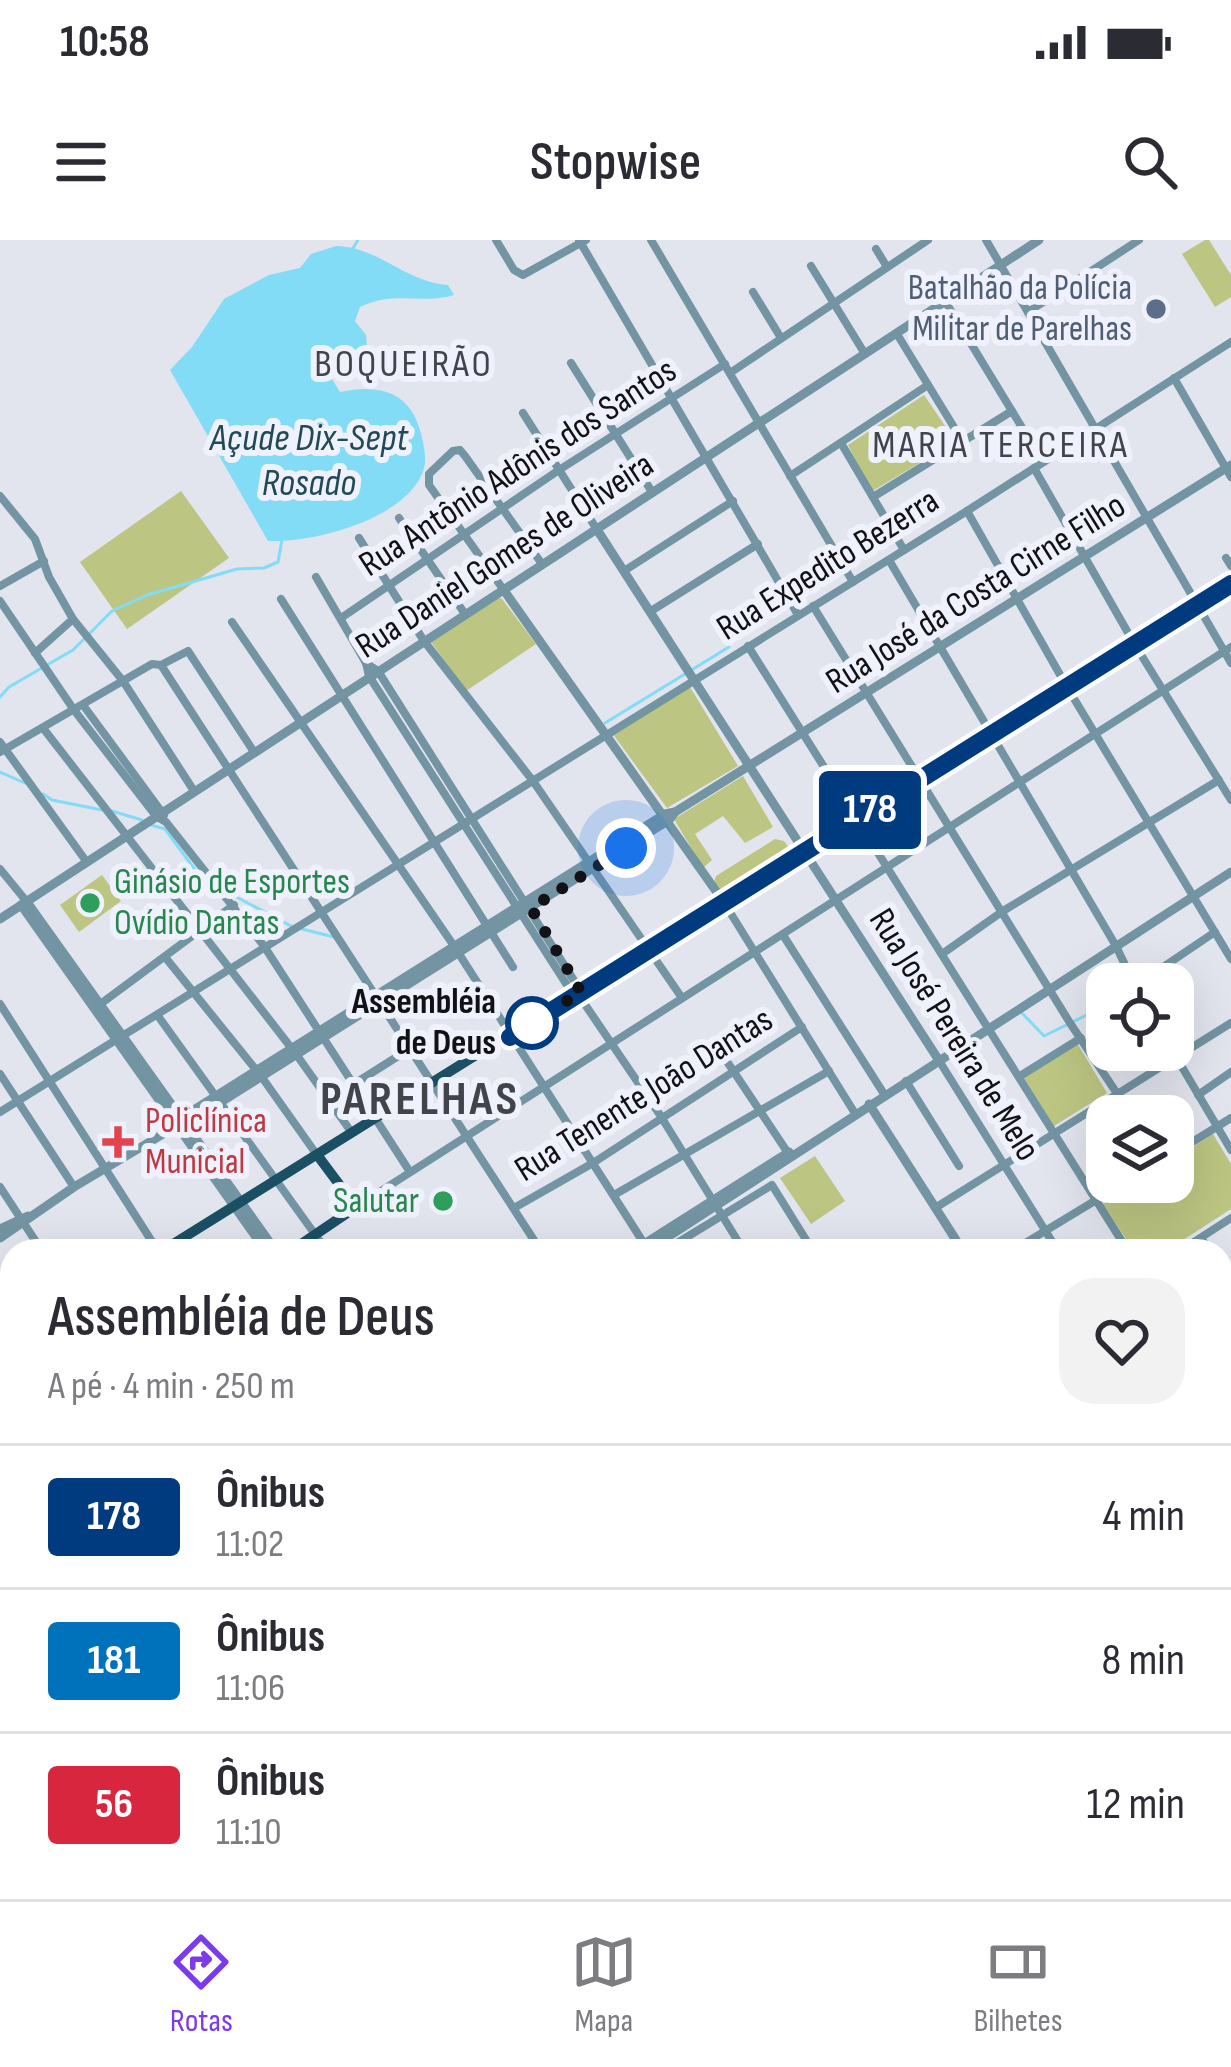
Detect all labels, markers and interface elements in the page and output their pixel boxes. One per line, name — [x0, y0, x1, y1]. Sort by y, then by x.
text: 10:58 — [60, 15, 150, 70]
icon: menu — [48, 129, 114, 195]
icon: search — [1117, 129, 1183, 195]
text: Stopwise — [530, 130, 701, 195]
place label: Batalhão da Polícia Militar de Parelhas — [908, 267, 1132, 351]
marker: Batalhão da Polícia Militar de Parelhas — [1143, 296, 1169, 322]
district label: BOQUEIRÃO — [314, 341, 494, 388]
street label: Rua Antônio Adônis dos Santos — [352, 349, 684, 587]
water label: Açude Dix-Sept Rosado — [208, 415, 409, 507]
district label: MARIA TERCEIRA — [872, 422, 1130, 469]
street label: Rua Daniel Gomes de Oliveira — [348, 444, 662, 668]
street label: Rua Expedito Bezerra — [709, 480, 947, 650]
street label: Rua José da Costa Cirne Filho — [818, 484, 1134, 704]
line badge: 178 — [801, 771, 939, 849]
text: 178 — [843, 784, 897, 835]
your location — [596, 818, 656, 878]
place label: Ginásio de Esportes Ovídio Dantas — [114, 861, 350, 945]
marker: Ginásio de Esportes Ovídio Dantas — [77, 890, 103, 916]
street label: Rua José Pereira de Melo — [859, 901, 1049, 1169]
map controls — [1086, 963, 1194, 1203]
button: locate — [1086, 963, 1194, 1071]
place label: Assembléia de Deus — [351, 981, 496, 1065]
street label: Rua Tenente João Dantas — [507, 998, 781, 1192]
marker: Assembléia de Deus — [507, 998, 557, 1048]
district label: PARELHAS — [320, 1071, 520, 1128]
button: layers — [1086, 1095, 1194, 1203]
place label: Policlínica Municial — [145, 1100, 267, 1184]
marker: Policlínica Municial — [102, 1126, 134, 1158]
place label: Salutar — [333, 1180, 419, 1223]
marker: Salutar — [430, 1188, 456, 1214]
button: heart — [1059, 1278, 1185, 1404]
text: Assembléia de Deus — [48, 1284, 435, 1352]
text: A pé · 4 min · 250 m — [48, 1363, 295, 1410]
text: Ônibus — [216, 1466, 325, 1521]
text: 4 min — [1103, 1489, 1185, 1544]
text: 178 — [87, 1491, 141, 1542]
text: 11:02 — [216, 1521, 284, 1568]
text: Ônibus — [216, 1610, 325, 1665]
text: 8 min — [1102, 1633, 1185, 1688]
text: 181 — [88, 1635, 140, 1686]
text: 11:06 — [216, 1665, 285, 1712]
text: Ônibus — [216, 1754, 325, 1809]
text: 12 min — [1087, 1777, 1185, 1832]
text: 56 — [95, 1779, 133, 1830]
text: 11:10 — [216, 1809, 282, 1856]
tab: Rotas — [168, 1929, 234, 2041]
tab: Mapa — [571, 1929, 637, 2041]
tab: Bilhetes — [974, 1929, 1063, 2041]

